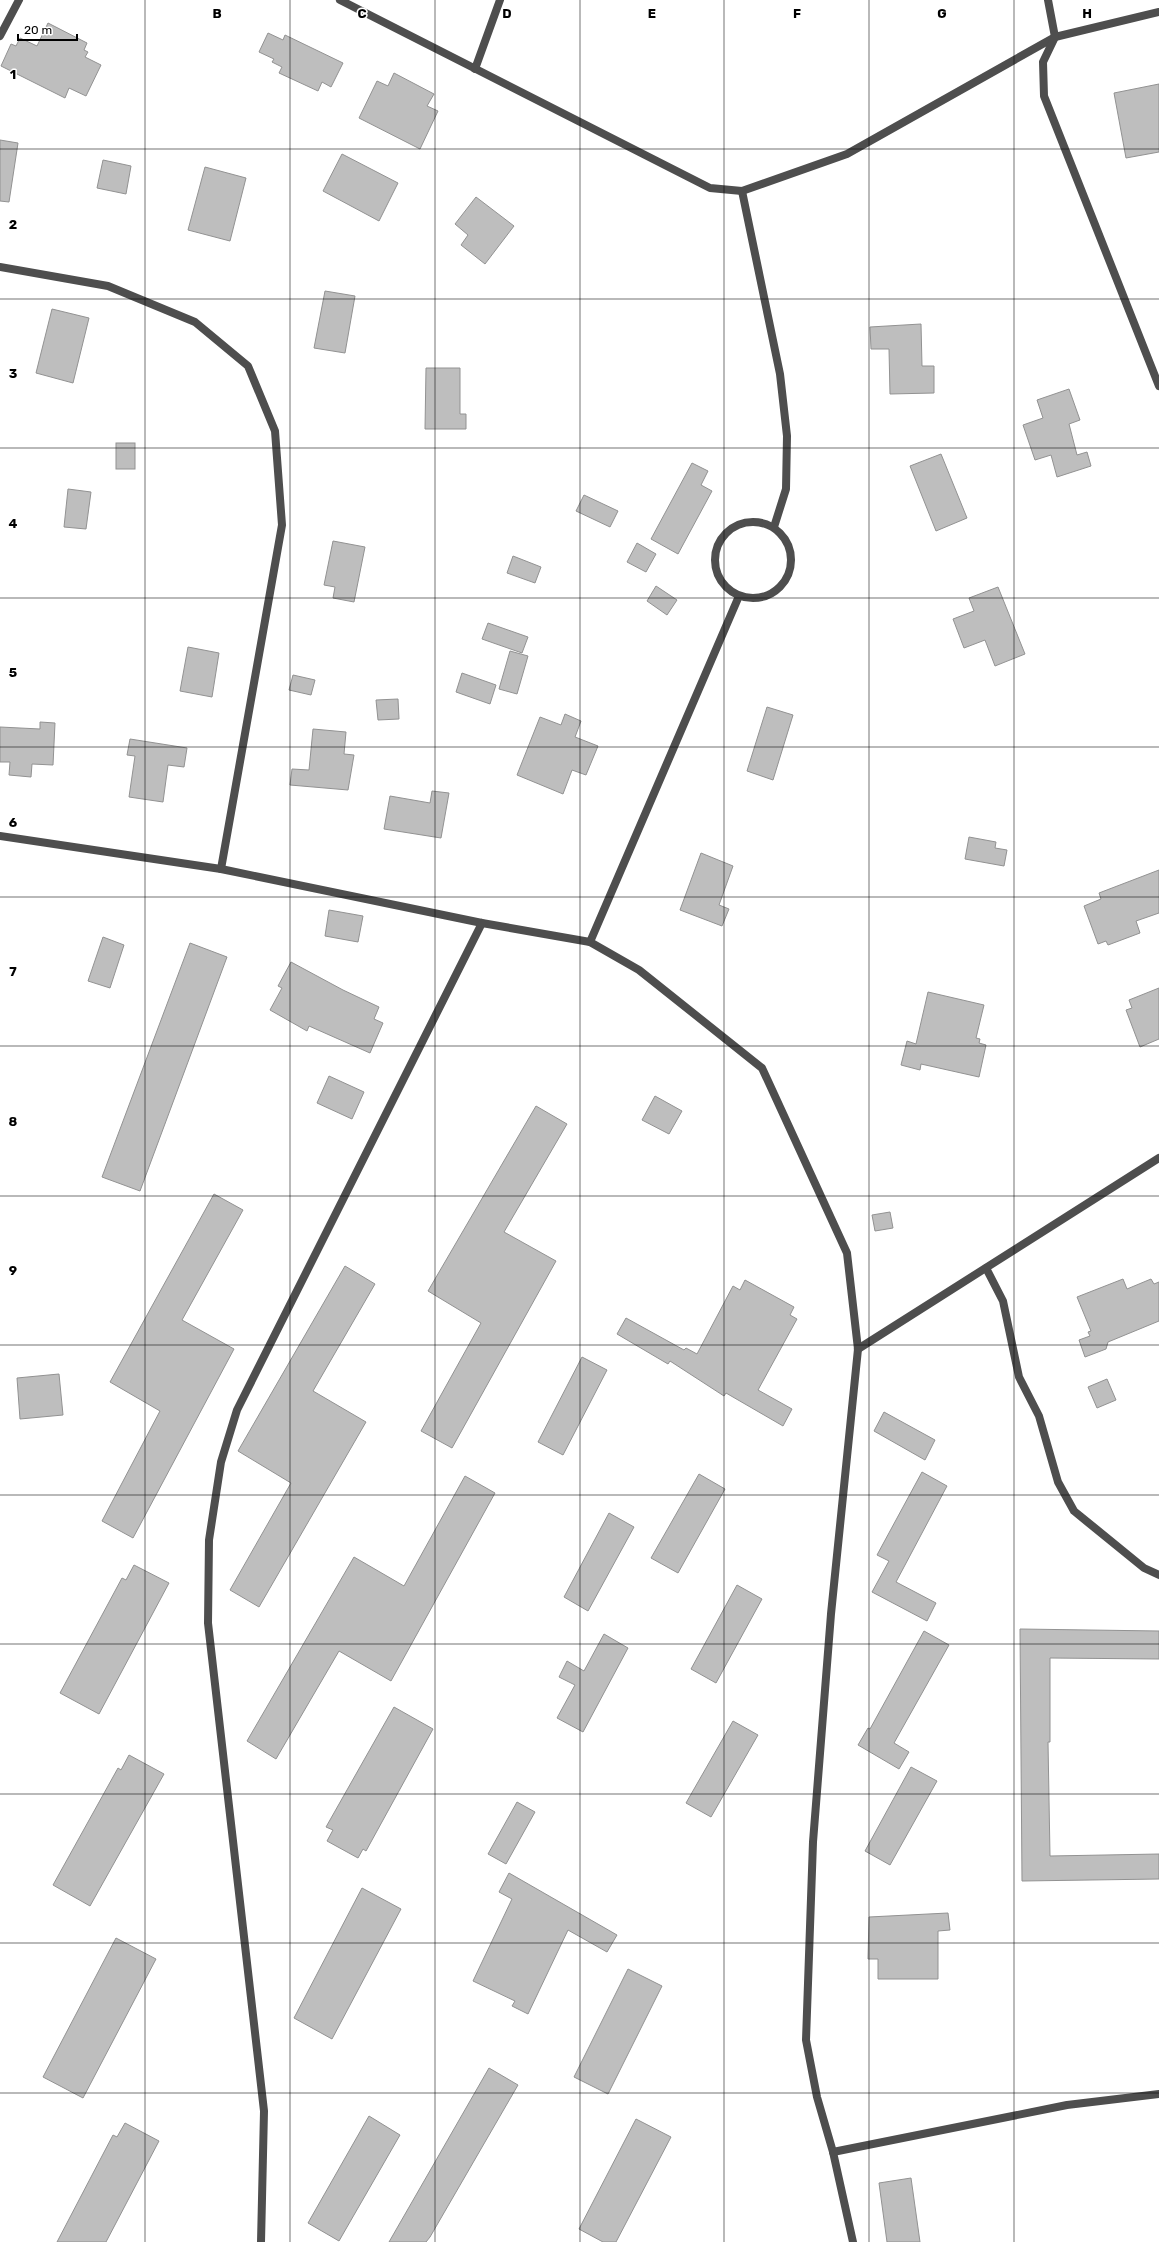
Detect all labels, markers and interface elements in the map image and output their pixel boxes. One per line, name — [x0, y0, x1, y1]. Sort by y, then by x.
text: B — [212, 6, 222, 21]
text: C — [357, 6, 367, 21]
text: D — [502, 6, 512, 21]
text: E — [648, 6, 656, 21]
text: F — [793, 6, 801, 21]
text: G — [937, 6, 947, 21]
text: H — [1082, 6, 1092, 21]
scale bar — [18, 16, 77, 42]
text: 20 m — [24, 23, 52, 37]
text: 1 — [10, 67, 16, 82]
text: 2 — [9, 217, 17, 232]
text: 3 — [9, 366, 18, 381]
text: 4 — [9, 516, 18, 531]
text: 5 — [9, 665, 17, 680]
text: 6 — [9, 815, 18, 830]
text: 7 — [9, 964, 17, 979]
text: 8 — [9, 1114, 18, 1129]
text: 9 — [9, 1263, 17, 1278]

